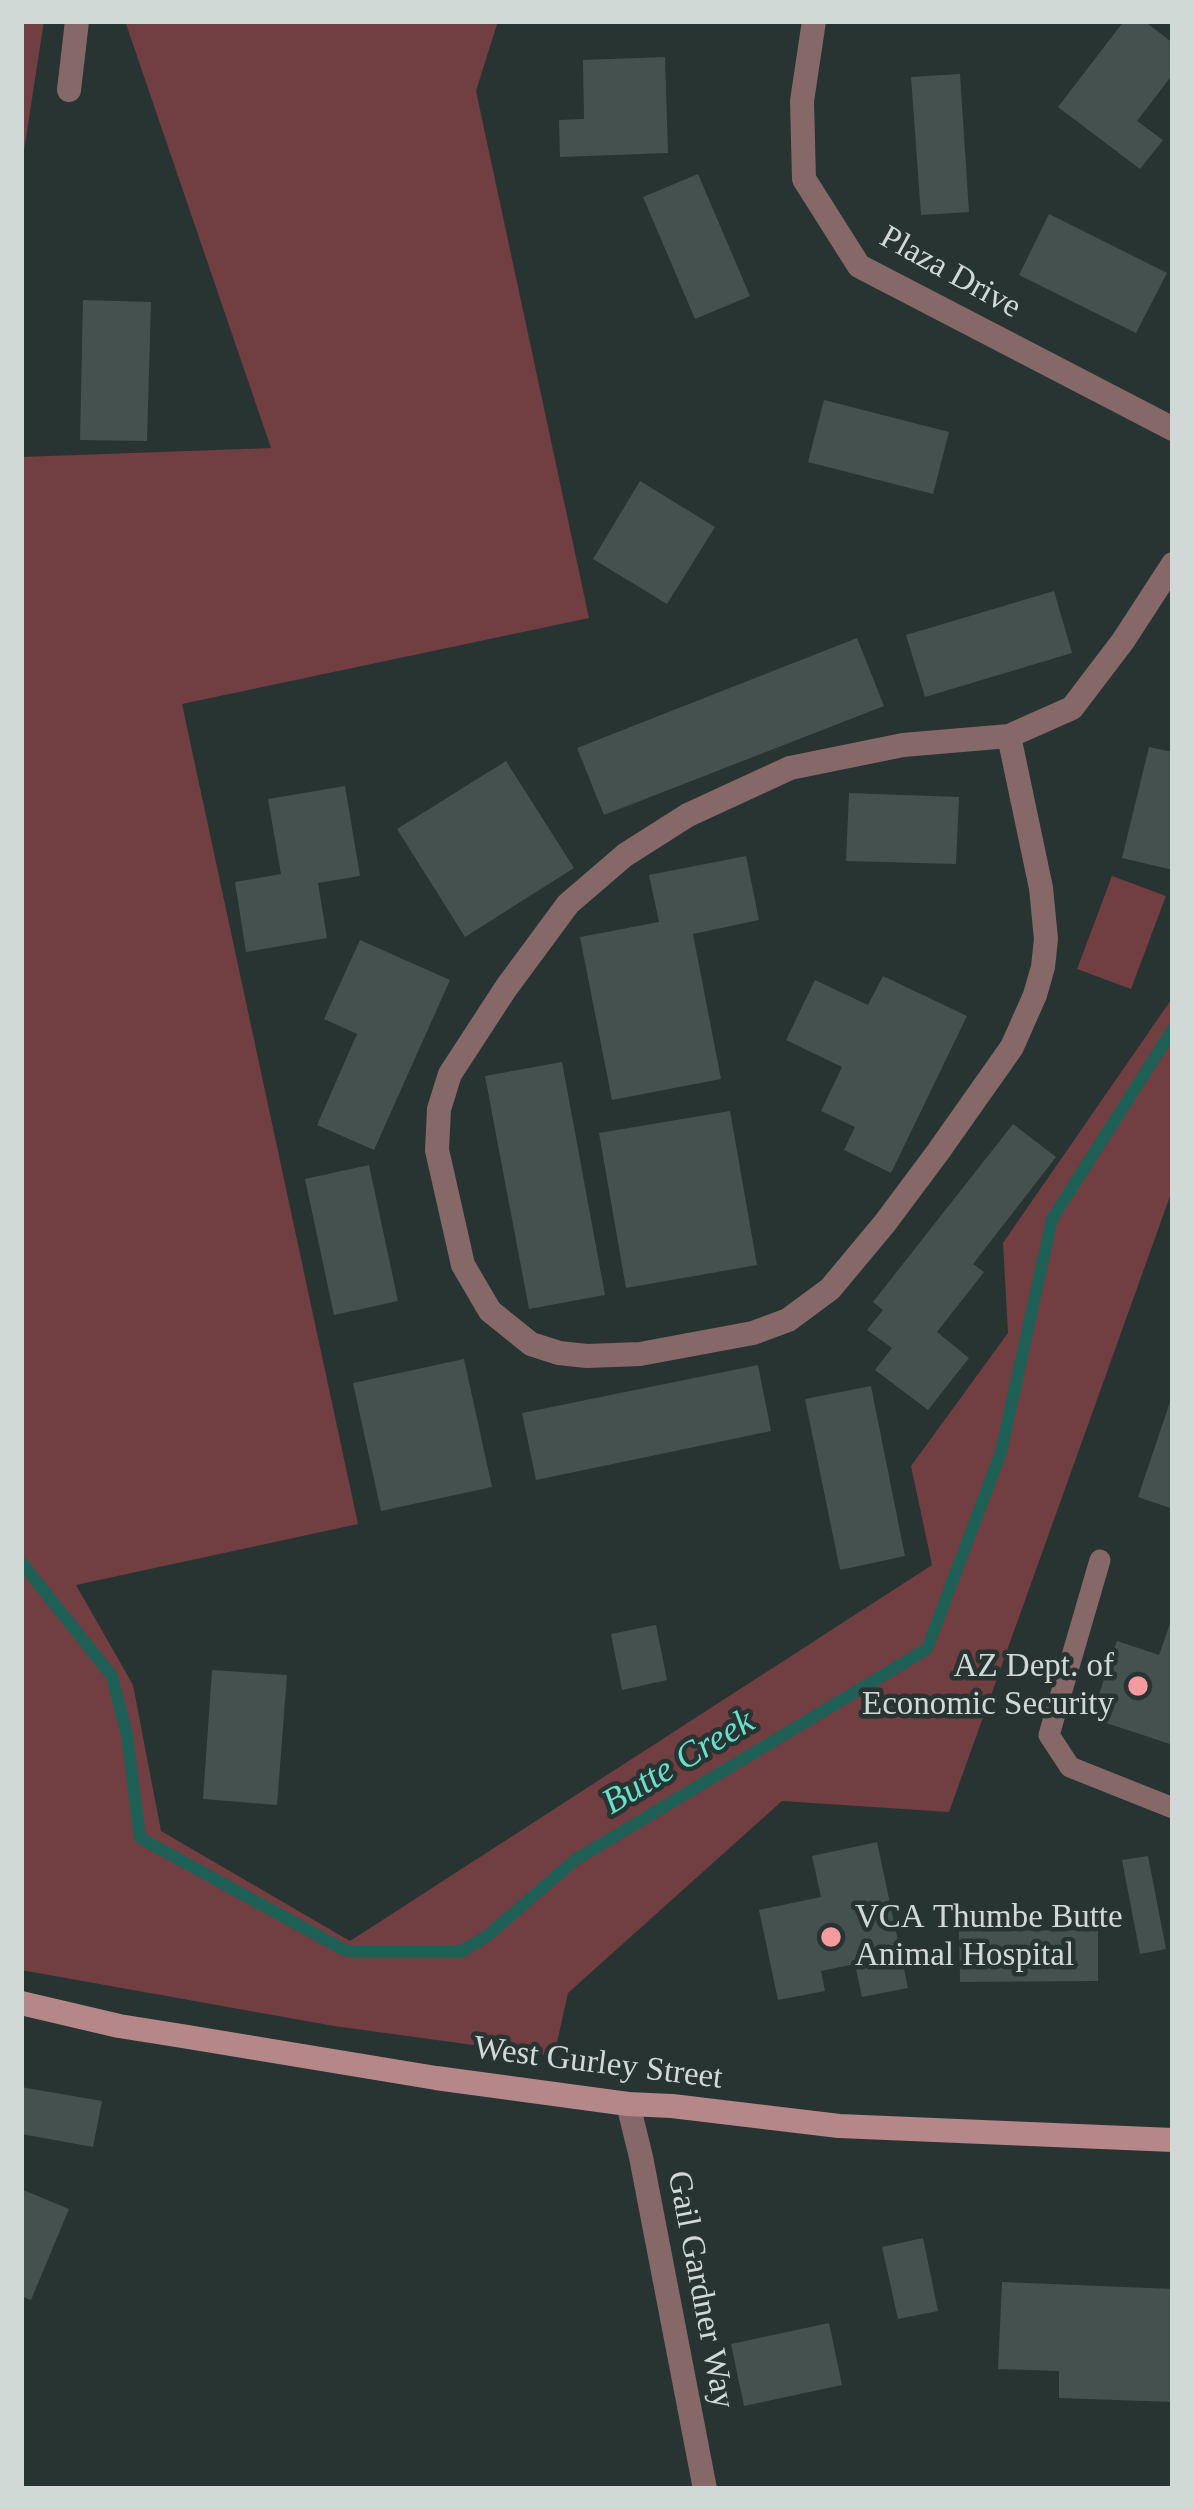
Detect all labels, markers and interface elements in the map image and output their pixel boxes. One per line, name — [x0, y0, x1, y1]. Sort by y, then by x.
street label: Plaza Drive — [873, 218, 1027, 328]
place label: AZ Dept. of Economic Security — [862, 1647, 1114, 1725]
marker: AZ Dept. of Economic Security — [1125, 1673, 1151, 1699]
water label: Butte Creek — [595, 1701, 763, 1825]
place label: VCA Thumbe Butte Animal Hospital — [855, 1898, 1123, 1976]
marker: VCA Thumbe Butte Animal Hospital — [818, 1924, 844, 1950]
street label: West Gurley Street — [471, 2029, 725, 2099]
street label: Gail Gardner Way — [658, 2168, 742, 2412]

